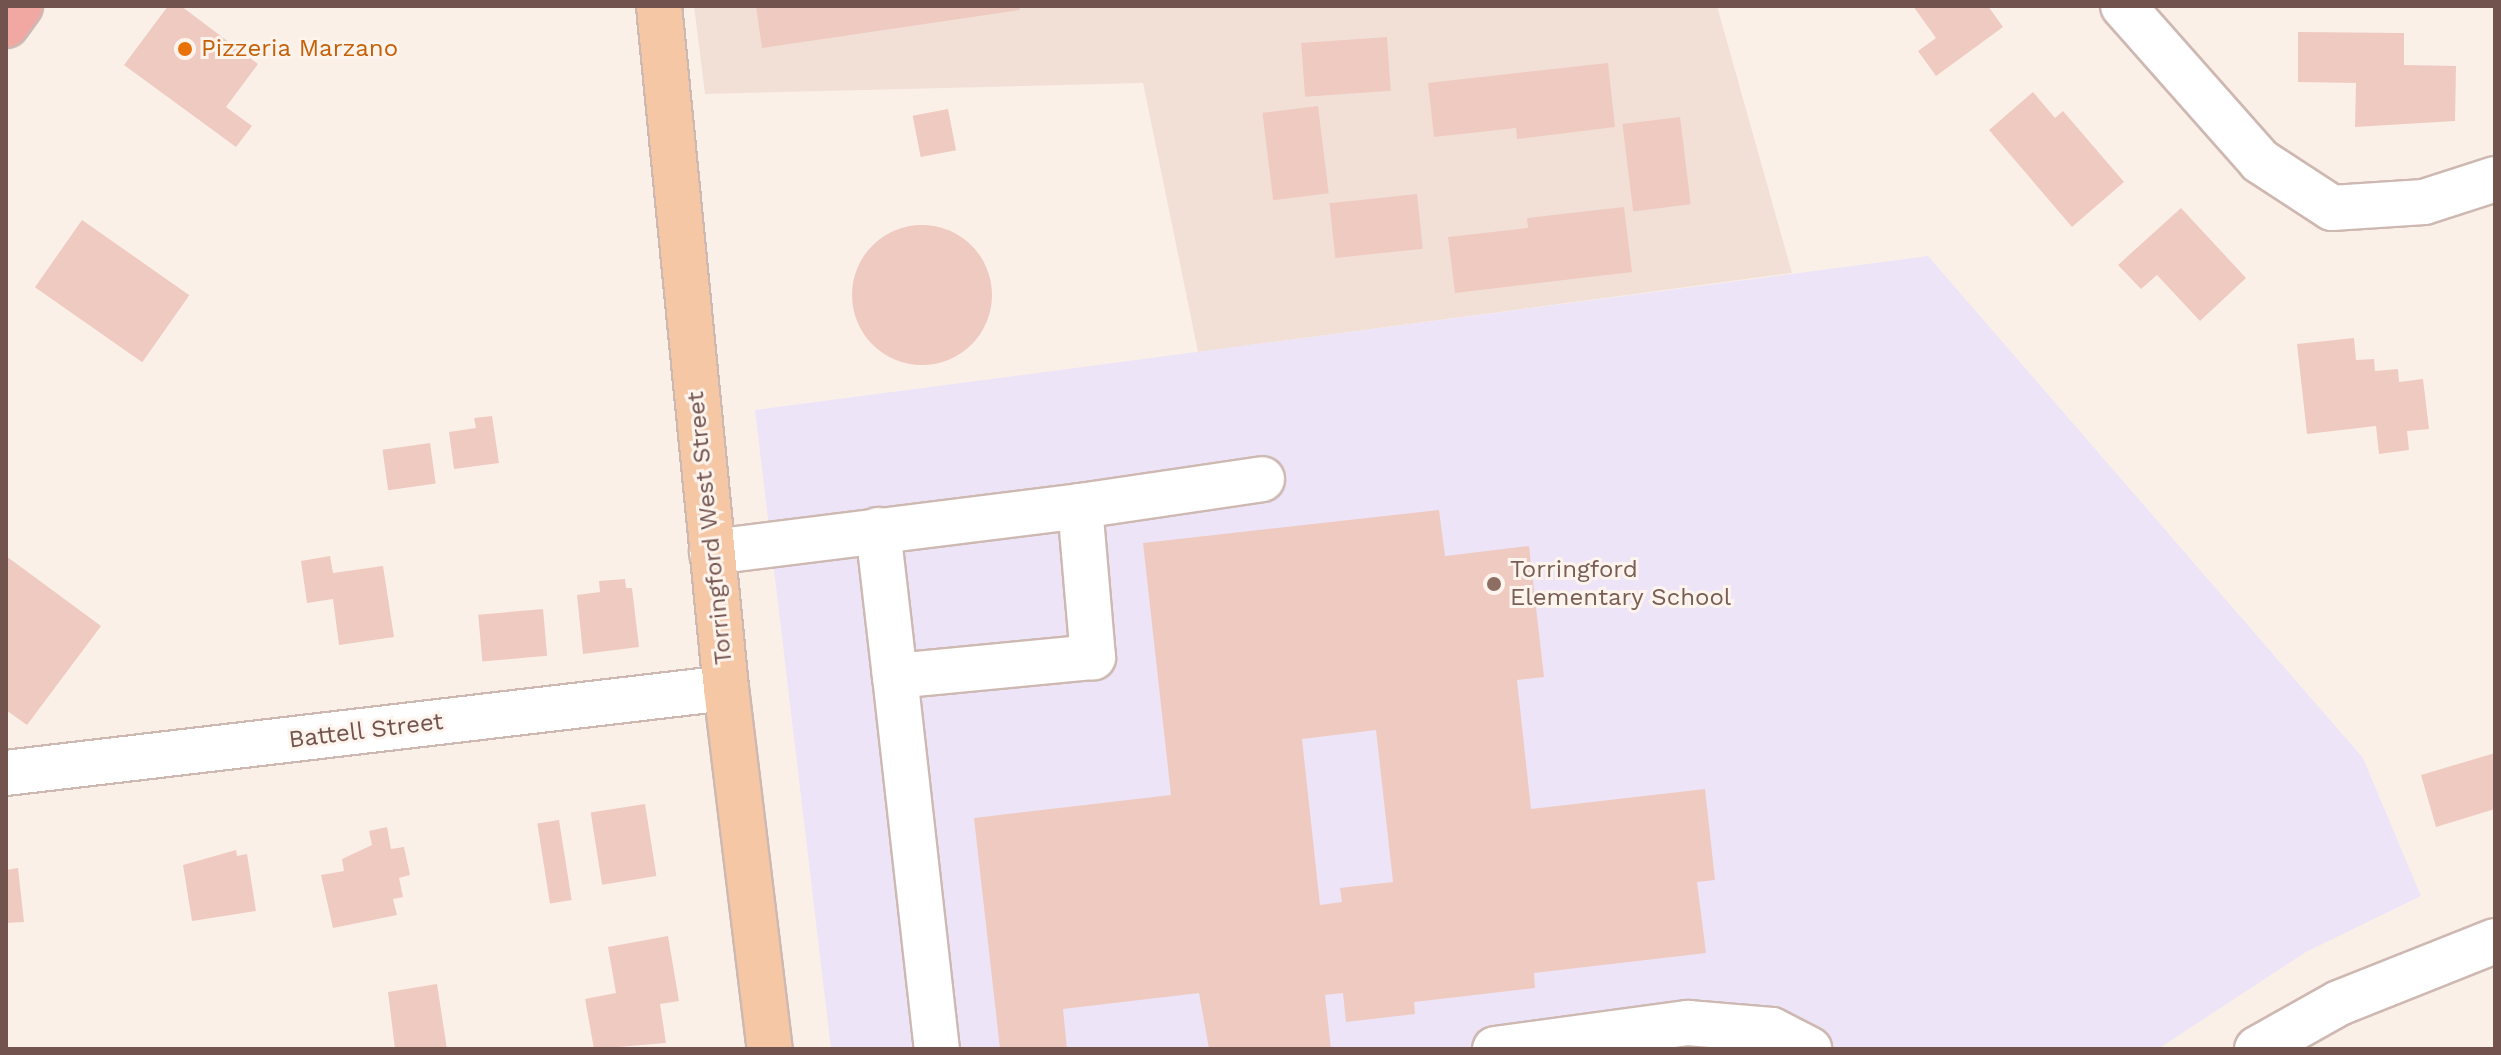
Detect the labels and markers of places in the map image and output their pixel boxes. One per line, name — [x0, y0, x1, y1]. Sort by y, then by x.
place label: Pizzeria Marzano — [201, 35, 399, 63]
marker: Pizzeria Marzano — [176, 40, 194, 58]
place label: Torringford Elementary School — [1510, 556, 1732, 612]
marker: Torringford Elementary School — [1485, 575, 1503, 593]

